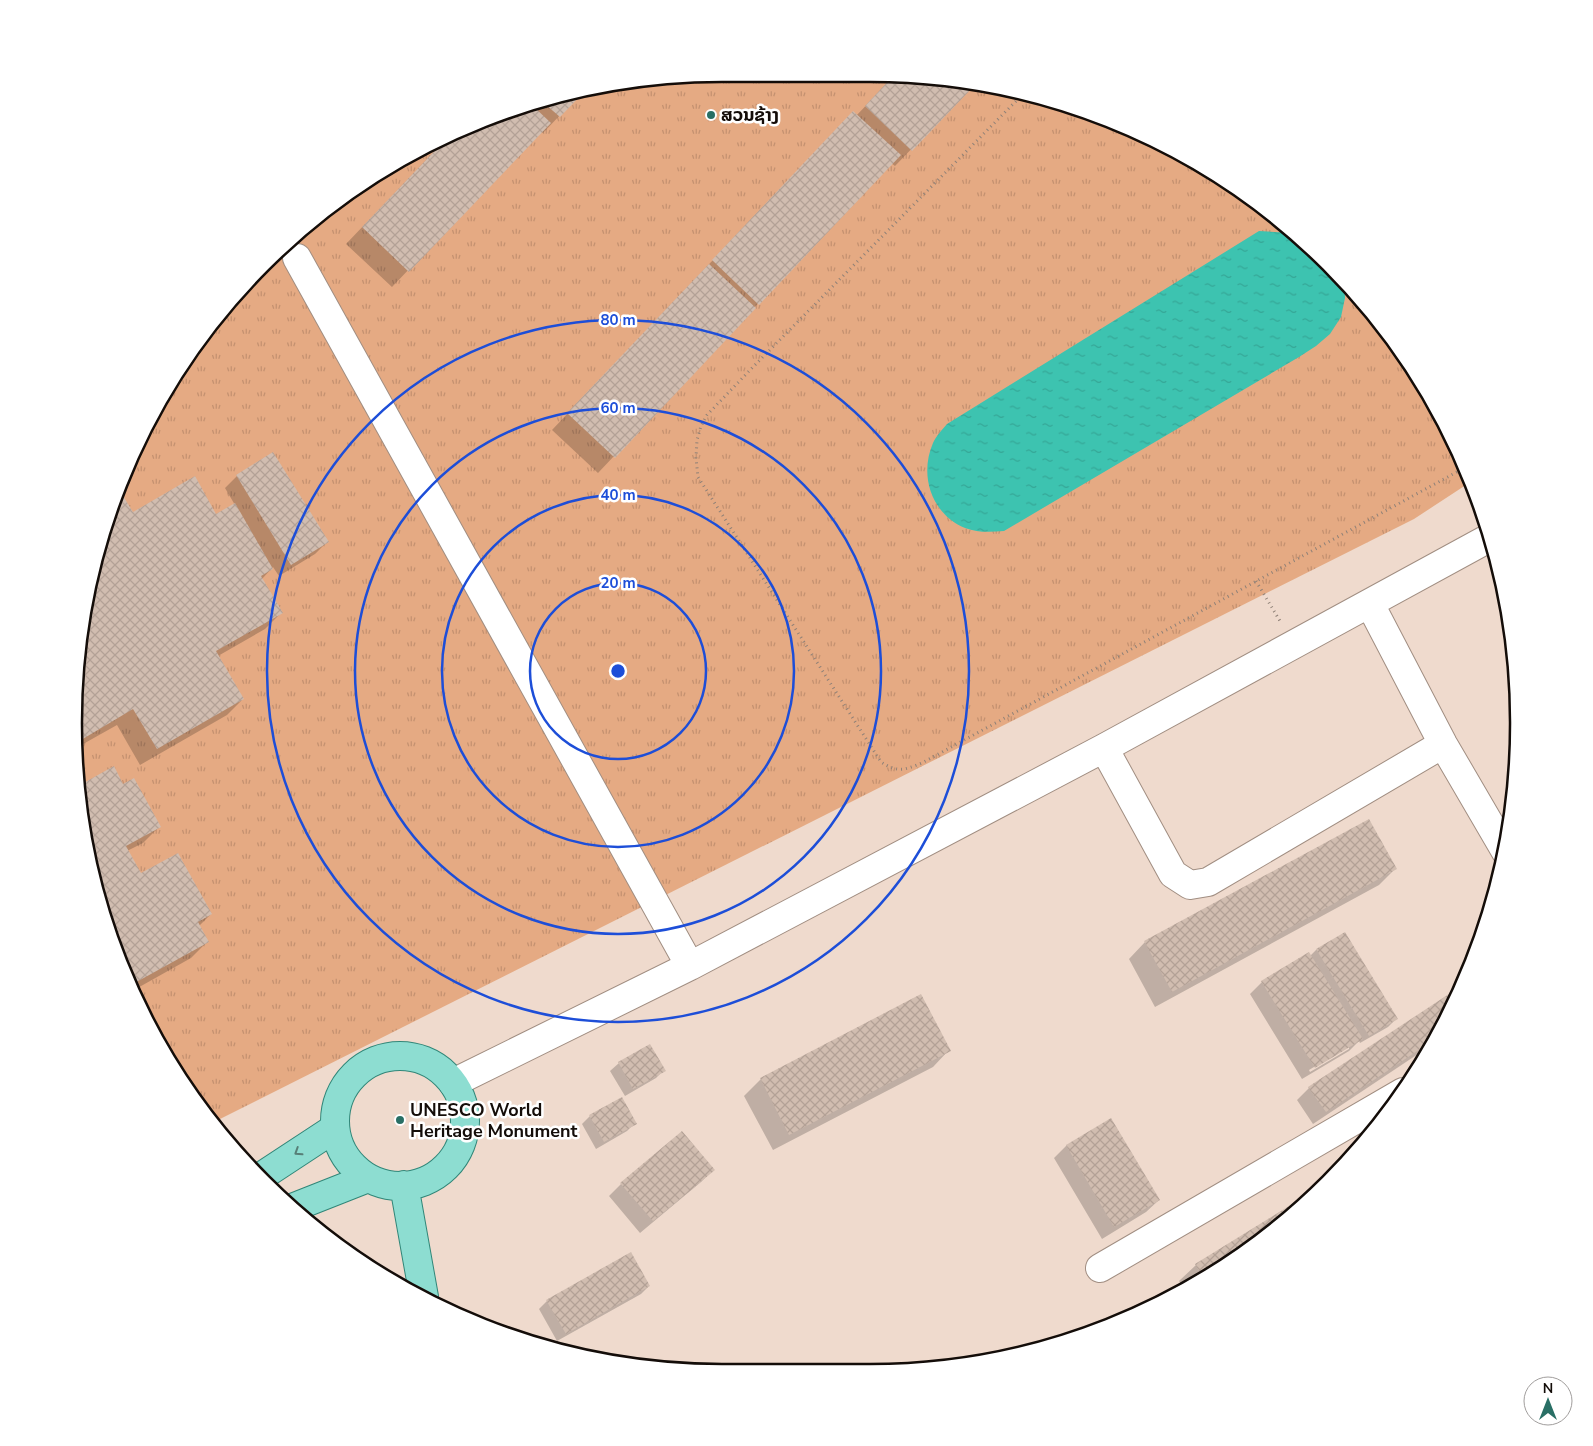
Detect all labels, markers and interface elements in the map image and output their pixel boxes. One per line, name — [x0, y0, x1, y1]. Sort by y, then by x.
place label: ສວນຊ້າງ — [721, 103, 779, 127]
marker: ສວນຊ້າງ — [705, 109, 717, 121]
text: 80 m — [600, 310, 636, 330]
text: 60 m — [600, 398, 636, 418]
text: 40 m — [600, 485, 636, 505]
text: 20 m — [600, 573, 636, 593]
centre of rings — [609, 662, 627, 680]
place label: UNESCO World Heritage Monument — [410, 1098, 578, 1143]
marker: UNESCO World Heritage Monument — [394, 1114, 406, 1126]
one-way arrow — [295, 1146, 304, 1155]
north arrow — [1523, 1376, 1573, 1426]
text: N — [1543, 1379, 1553, 1398]

